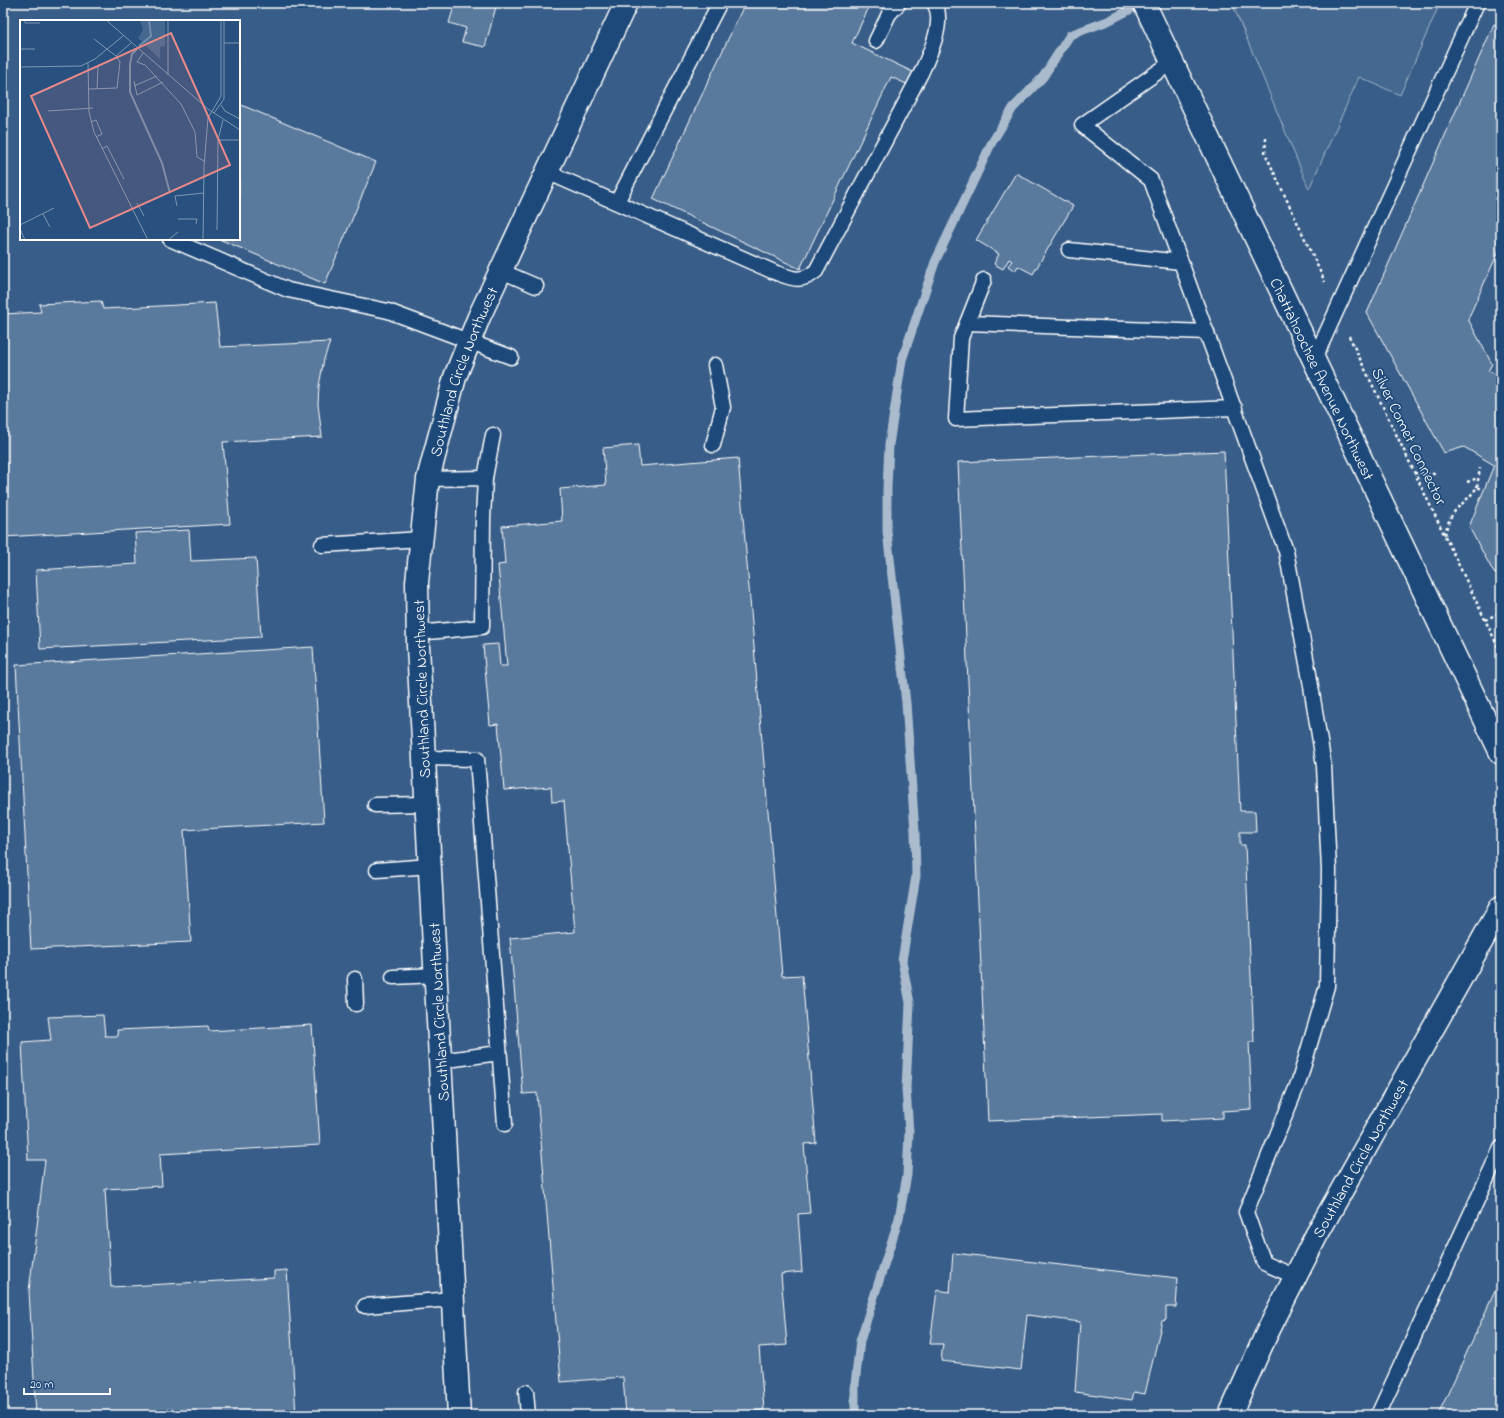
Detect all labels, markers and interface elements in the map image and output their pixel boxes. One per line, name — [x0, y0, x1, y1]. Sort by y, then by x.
inset map — [20, 20, 240, 240]
street label: Chattahoochee Avenue Northwest — [1262, 274, 1380, 485]
street label: Southland Circle Northwest — [424, 283, 506, 460]
street label: Silver Comet Connector — [1364, 364, 1452, 510]
street label: Southland Circle Northwest — [408, 599, 438, 779]
street label: Southland Circle Northwest — [423, 921, 457, 1102]
street label: Southland Circle Northwest — [1307, 1075, 1416, 1243]
scale bar — [24, 1370, 110, 1396]
text: 20 m — [30, 1376, 53, 1394]

